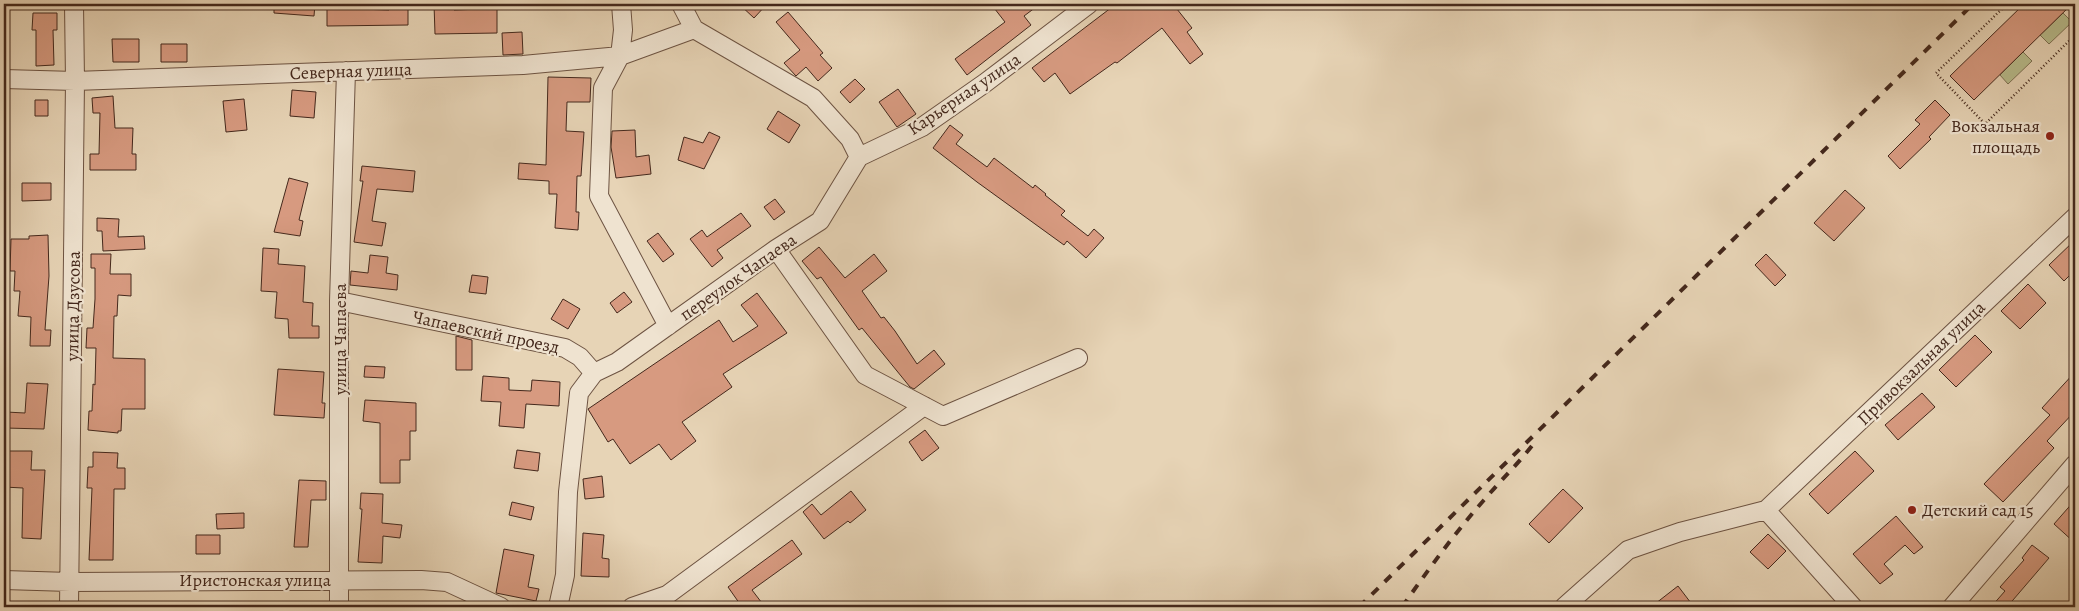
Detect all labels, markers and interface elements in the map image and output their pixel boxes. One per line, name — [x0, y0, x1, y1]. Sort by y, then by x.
street label: Карьерная улица — [903, 47, 1026, 141]
street label: Северная улица — [289, 57, 413, 85]
place label: Вокзальная площадь — [1951, 114, 2040, 159]
marker: Вокзальная площадь — [2044, 130, 2056, 142]
street label: переулок Чапаева — [675, 227, 802, 326]
street label: улица Дзусова — [60, 250, 86, 362]
street label: улица Чапаева — [328, 282, 352, 396]
street label: Привокзальная улица — [1852, 295, 1991, 431]
street label: Чапаевский проезд — [410, 305, 562, 359]
place label: Детский сад 15 — [1922, 498, 2034, 522]
marker: Детский сад 15 — [1906, 504, 1918, 516]
street label: Иристонская улица — [179, 568, 332, 592]

